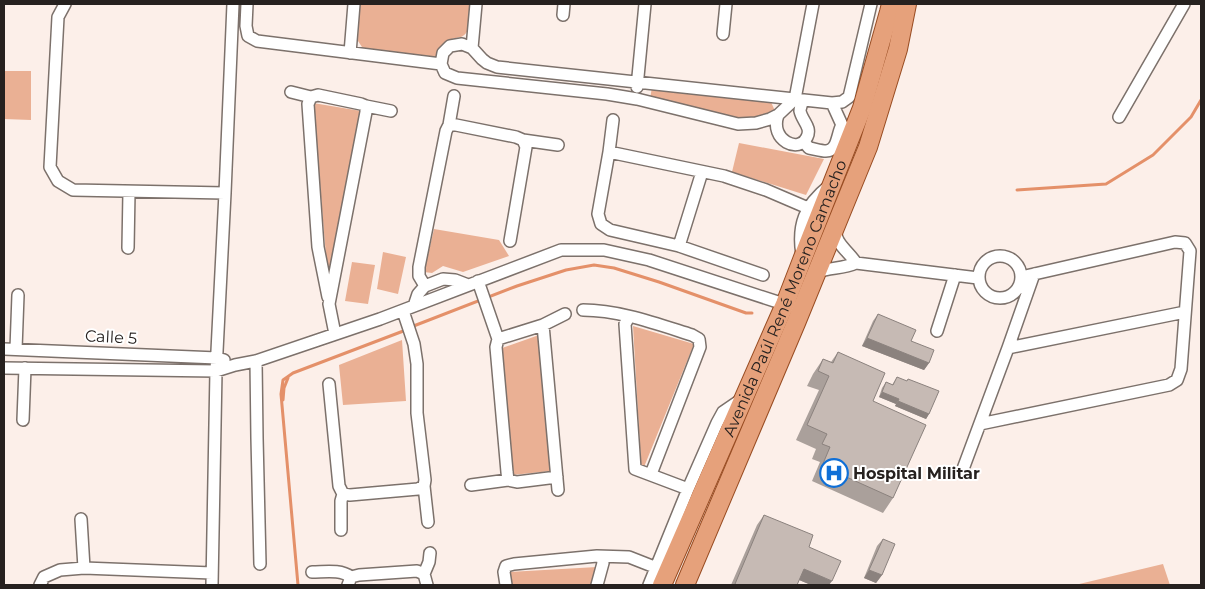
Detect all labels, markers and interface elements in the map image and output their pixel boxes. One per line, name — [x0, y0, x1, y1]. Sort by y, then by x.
street label: Avenida Paúl René Moreno Camacho — [719, 157, 850, 439]
street label: Calle 5 — [84, 326, 138, 348]
hospital icon: Hospital Militar — [819, 458, 849, 488]
place label: Hospital Militar — [853, 464, 980, 483]

